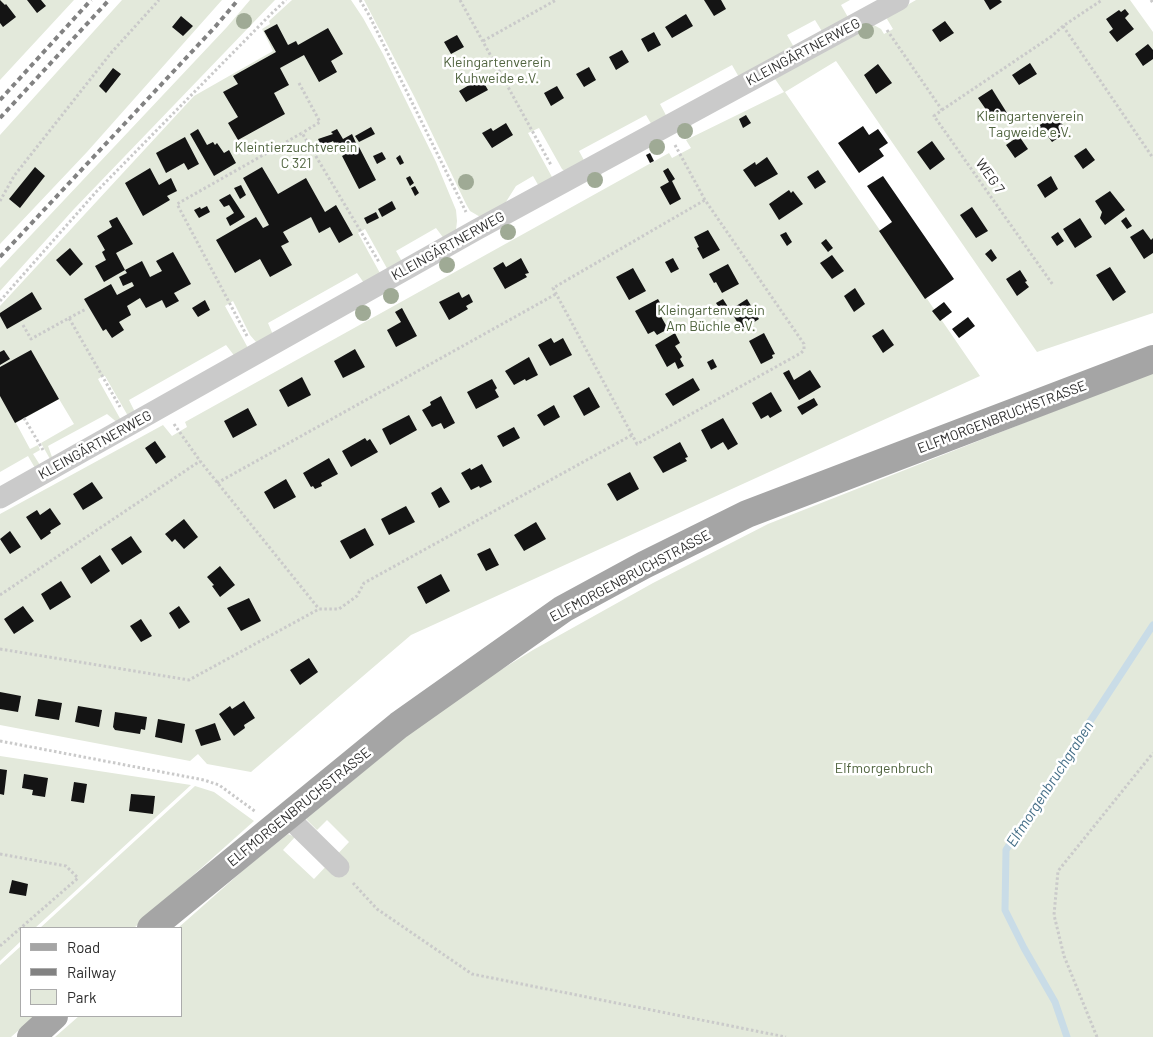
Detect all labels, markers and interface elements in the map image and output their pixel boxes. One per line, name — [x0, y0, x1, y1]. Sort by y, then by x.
street label: KLEINGÄRTNERWEG — [743, 15, 863, 89]
park label: Kleingartenverein Kuhweide e.V. — [443, 54, 551, 86]
park label: Kleingartenverein Tagweide e.V. — [976, 108, 1084, 140]
park label: Kleintierzuchtverein C 321 — [235, 139, 357, 172]
street label: WEG 7 — [972, 155, 1008, 197]
street label: KLEINGÄRTNERWEG — [388, 208, 508, 284]
park label: Kleingartenverein Am Büchle e.V. — [657, 302, 765, 334]
street label: ELFMORGENBRUCHSTRASSE — [915, 377, 1089, 457]
street label: KLEINGÄRTNERWEG — [35, 407, 155, 483]
street label: ELFMORGENBRUCHSTRASSE — [547, 526, 713, 626]
water label: Elfmorgenbruchgraben — [1003, 718, 1097, 850]
street label: ELFMORGENBRUCHSTRASSE — [224, 744, 374, 870]
park label: Elfmorgenbruch — [835, 760, 933, 776]
legend — [20, 927, 182, 1017]
text: Road — [67, 938, 100, 956]
text: Railway — [67, 963, 116, 981]
text: Park — [67, 988, 96, 1006]

